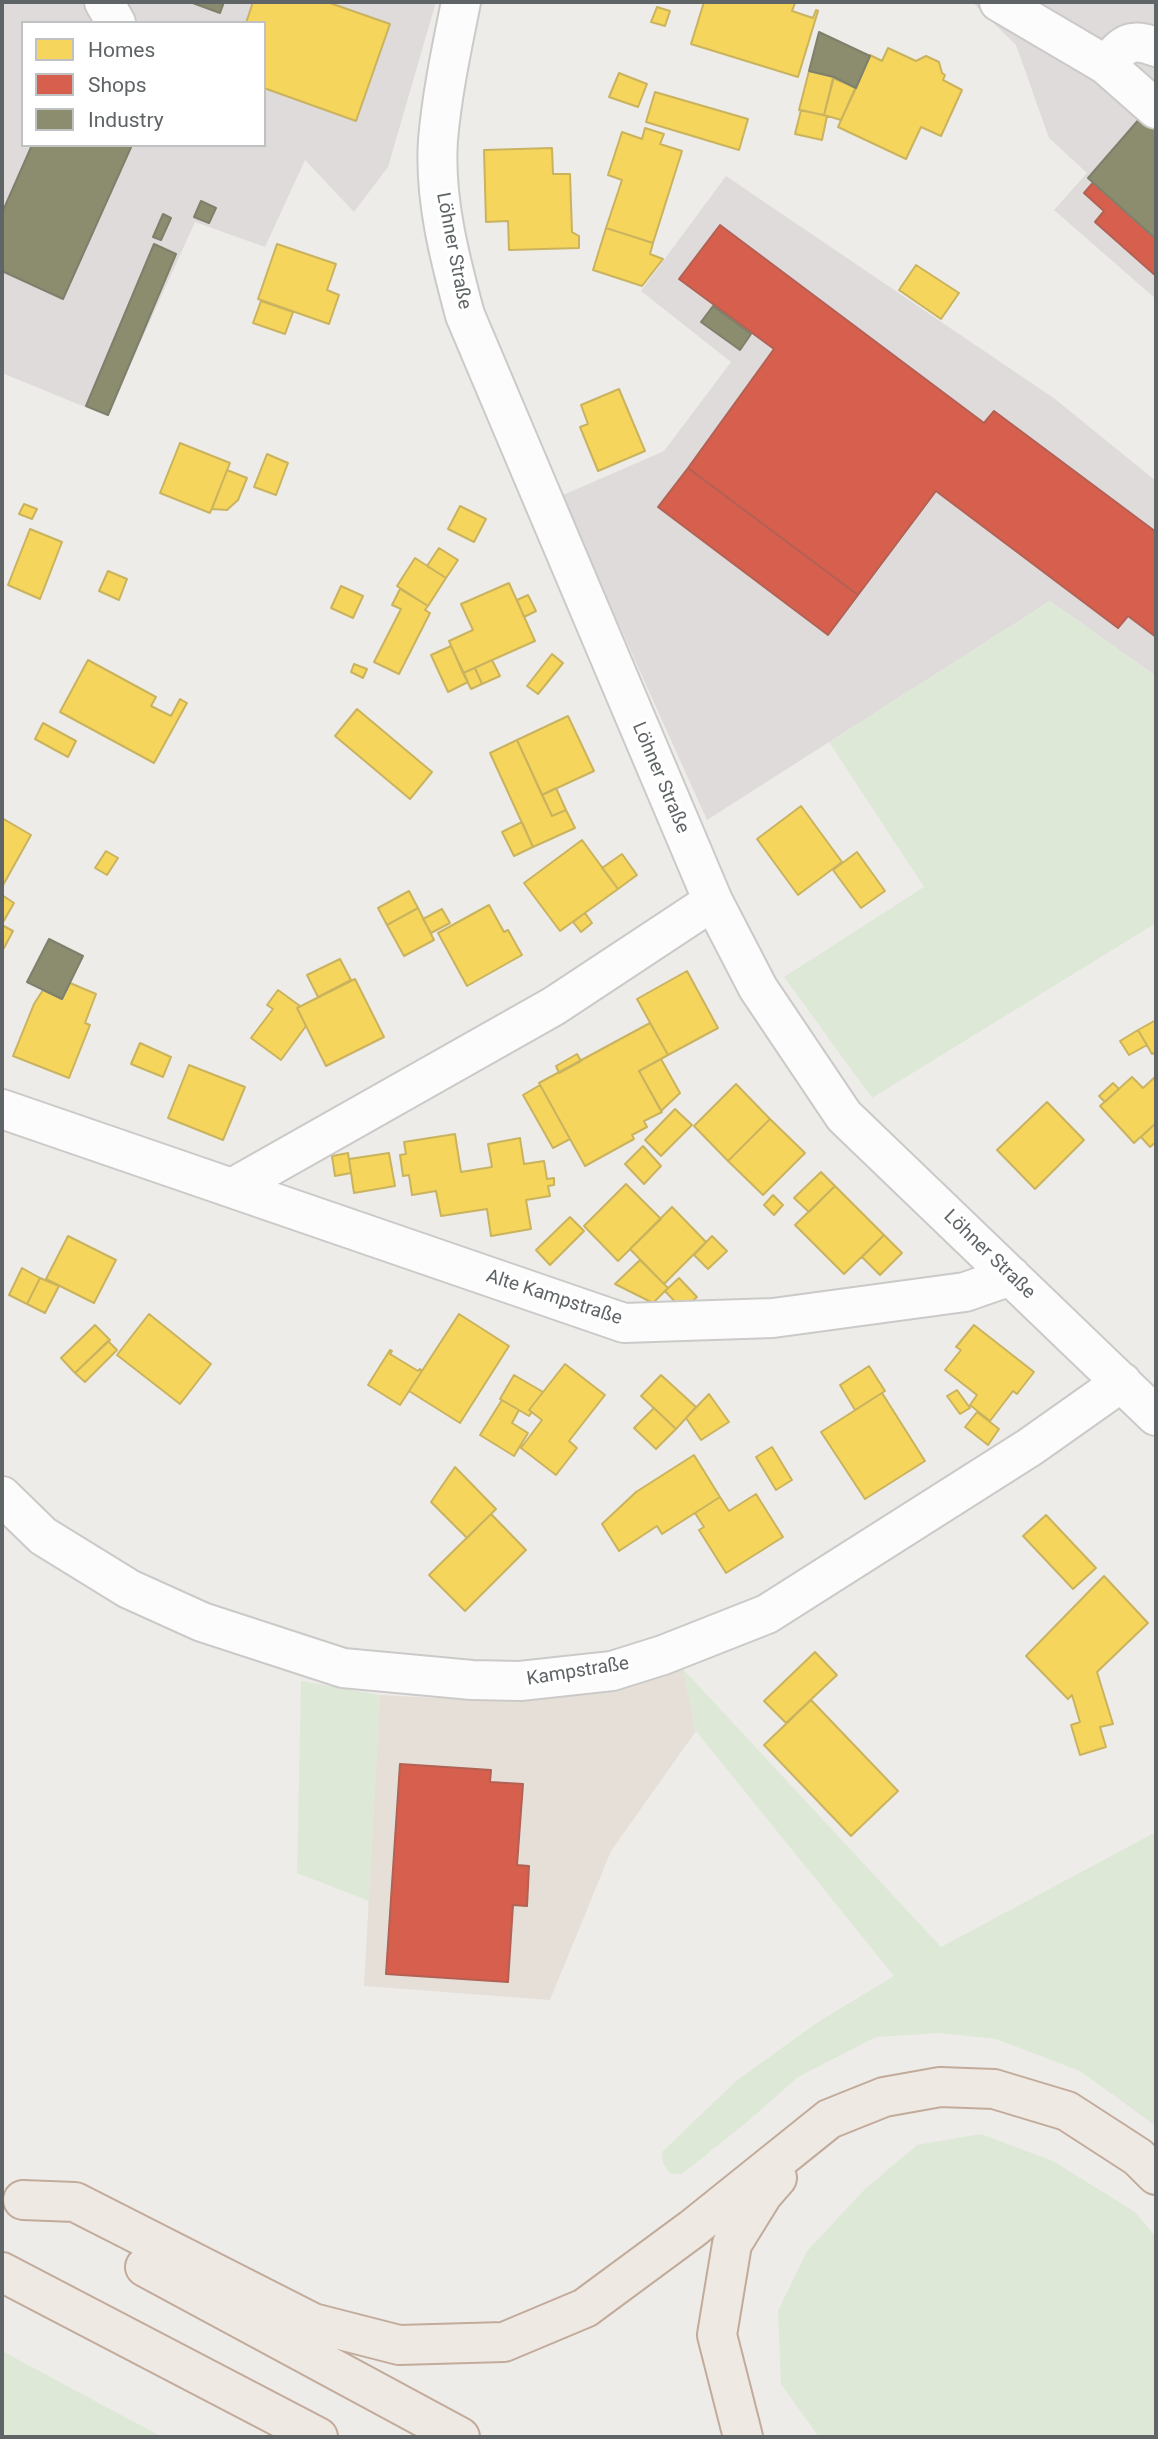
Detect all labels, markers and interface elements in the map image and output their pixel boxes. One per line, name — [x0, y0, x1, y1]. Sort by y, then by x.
legend — [21, 21, 266, 147]
text: Homes — [88, 38, 155, 62]
text: Shops — [88, 73, 147, 97]
text: Industry — [88, 108, 164, 132]
street label: Löhner Straße — [431, 191, 475, 311]
street label: Löhner Straße — [626, 719, 694, 837]
street label: Löhner Straße — [938, 1206, 1040, 1304]
street label: Alte Kampstraße — [483, 1265, 625, 1331]
street label: Kampstraße — [525, 1653, 631, 1691]

